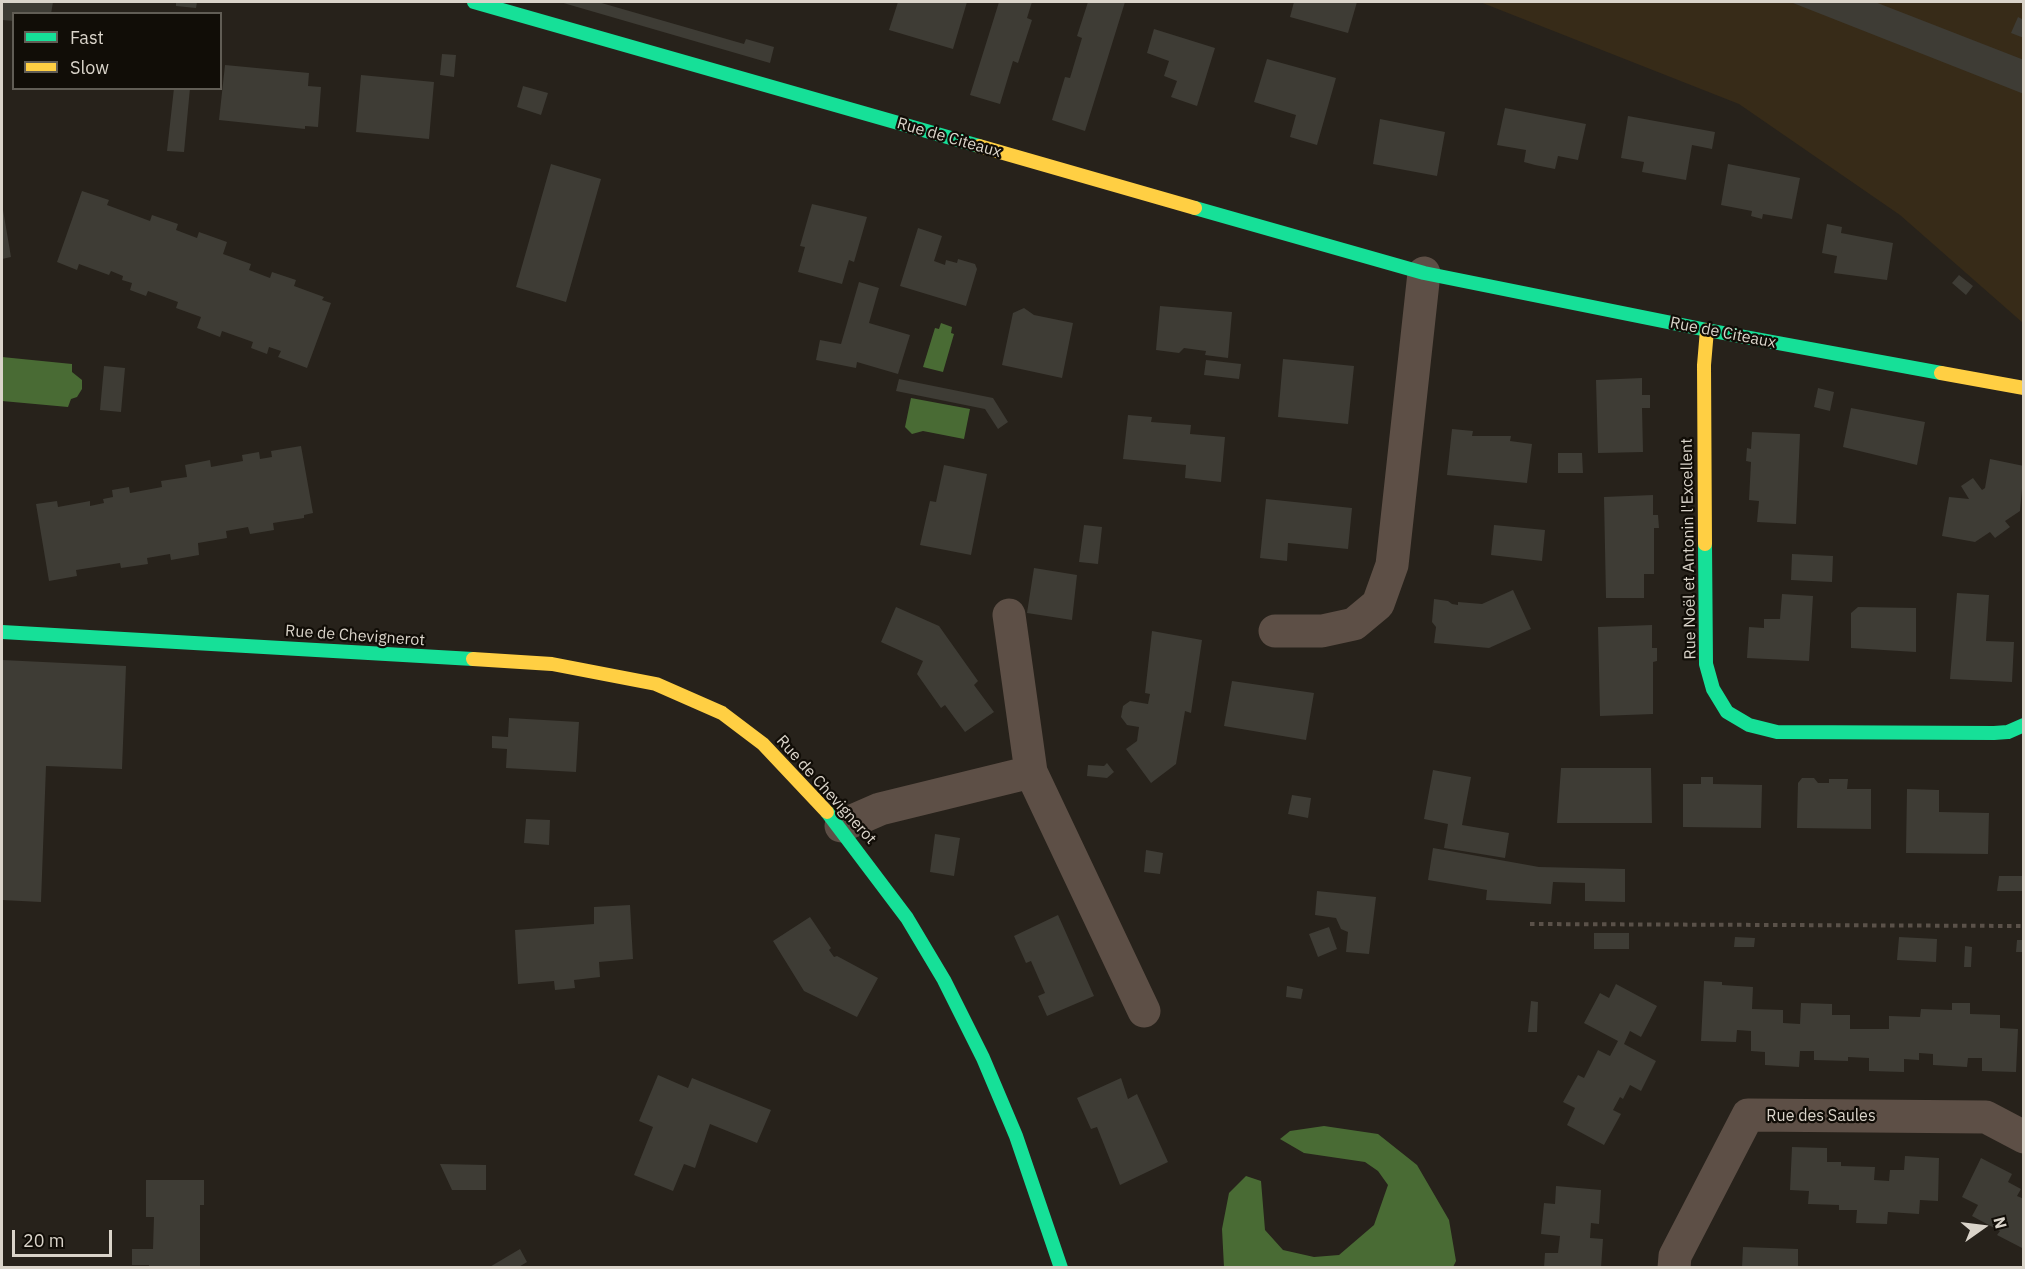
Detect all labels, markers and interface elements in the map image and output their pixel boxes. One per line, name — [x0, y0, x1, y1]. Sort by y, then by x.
legend — [12, 12, 222, 90]
text: Fast — [70, 26, 104, 49]
text: Slow — [70, 56, 109, 79]
street label: Rue de Citeaux — [895, 114, 1003, 162]
street label: Rue de Citeaux — [1668, 313, 1778, 353]
street label: Rue Noël et Antonin l'Excellent — [1677, 438, 1701, 660]
street label: Rue de Chevignerot — [285, 622, 425, 650]
street label: Rue de Chevignerot — [772, 732, 880, 848]
street label: Rue des Saules — [1766, 1106, 1876, 1126]
north arrow — [1953, 1197, 2013, 1257]
text: N — [1989, 1215, 2012, 1231]
scale bar — [15, 1218, 116, 1256]
text: 20 m — [23, 1229, 65, 1252]

